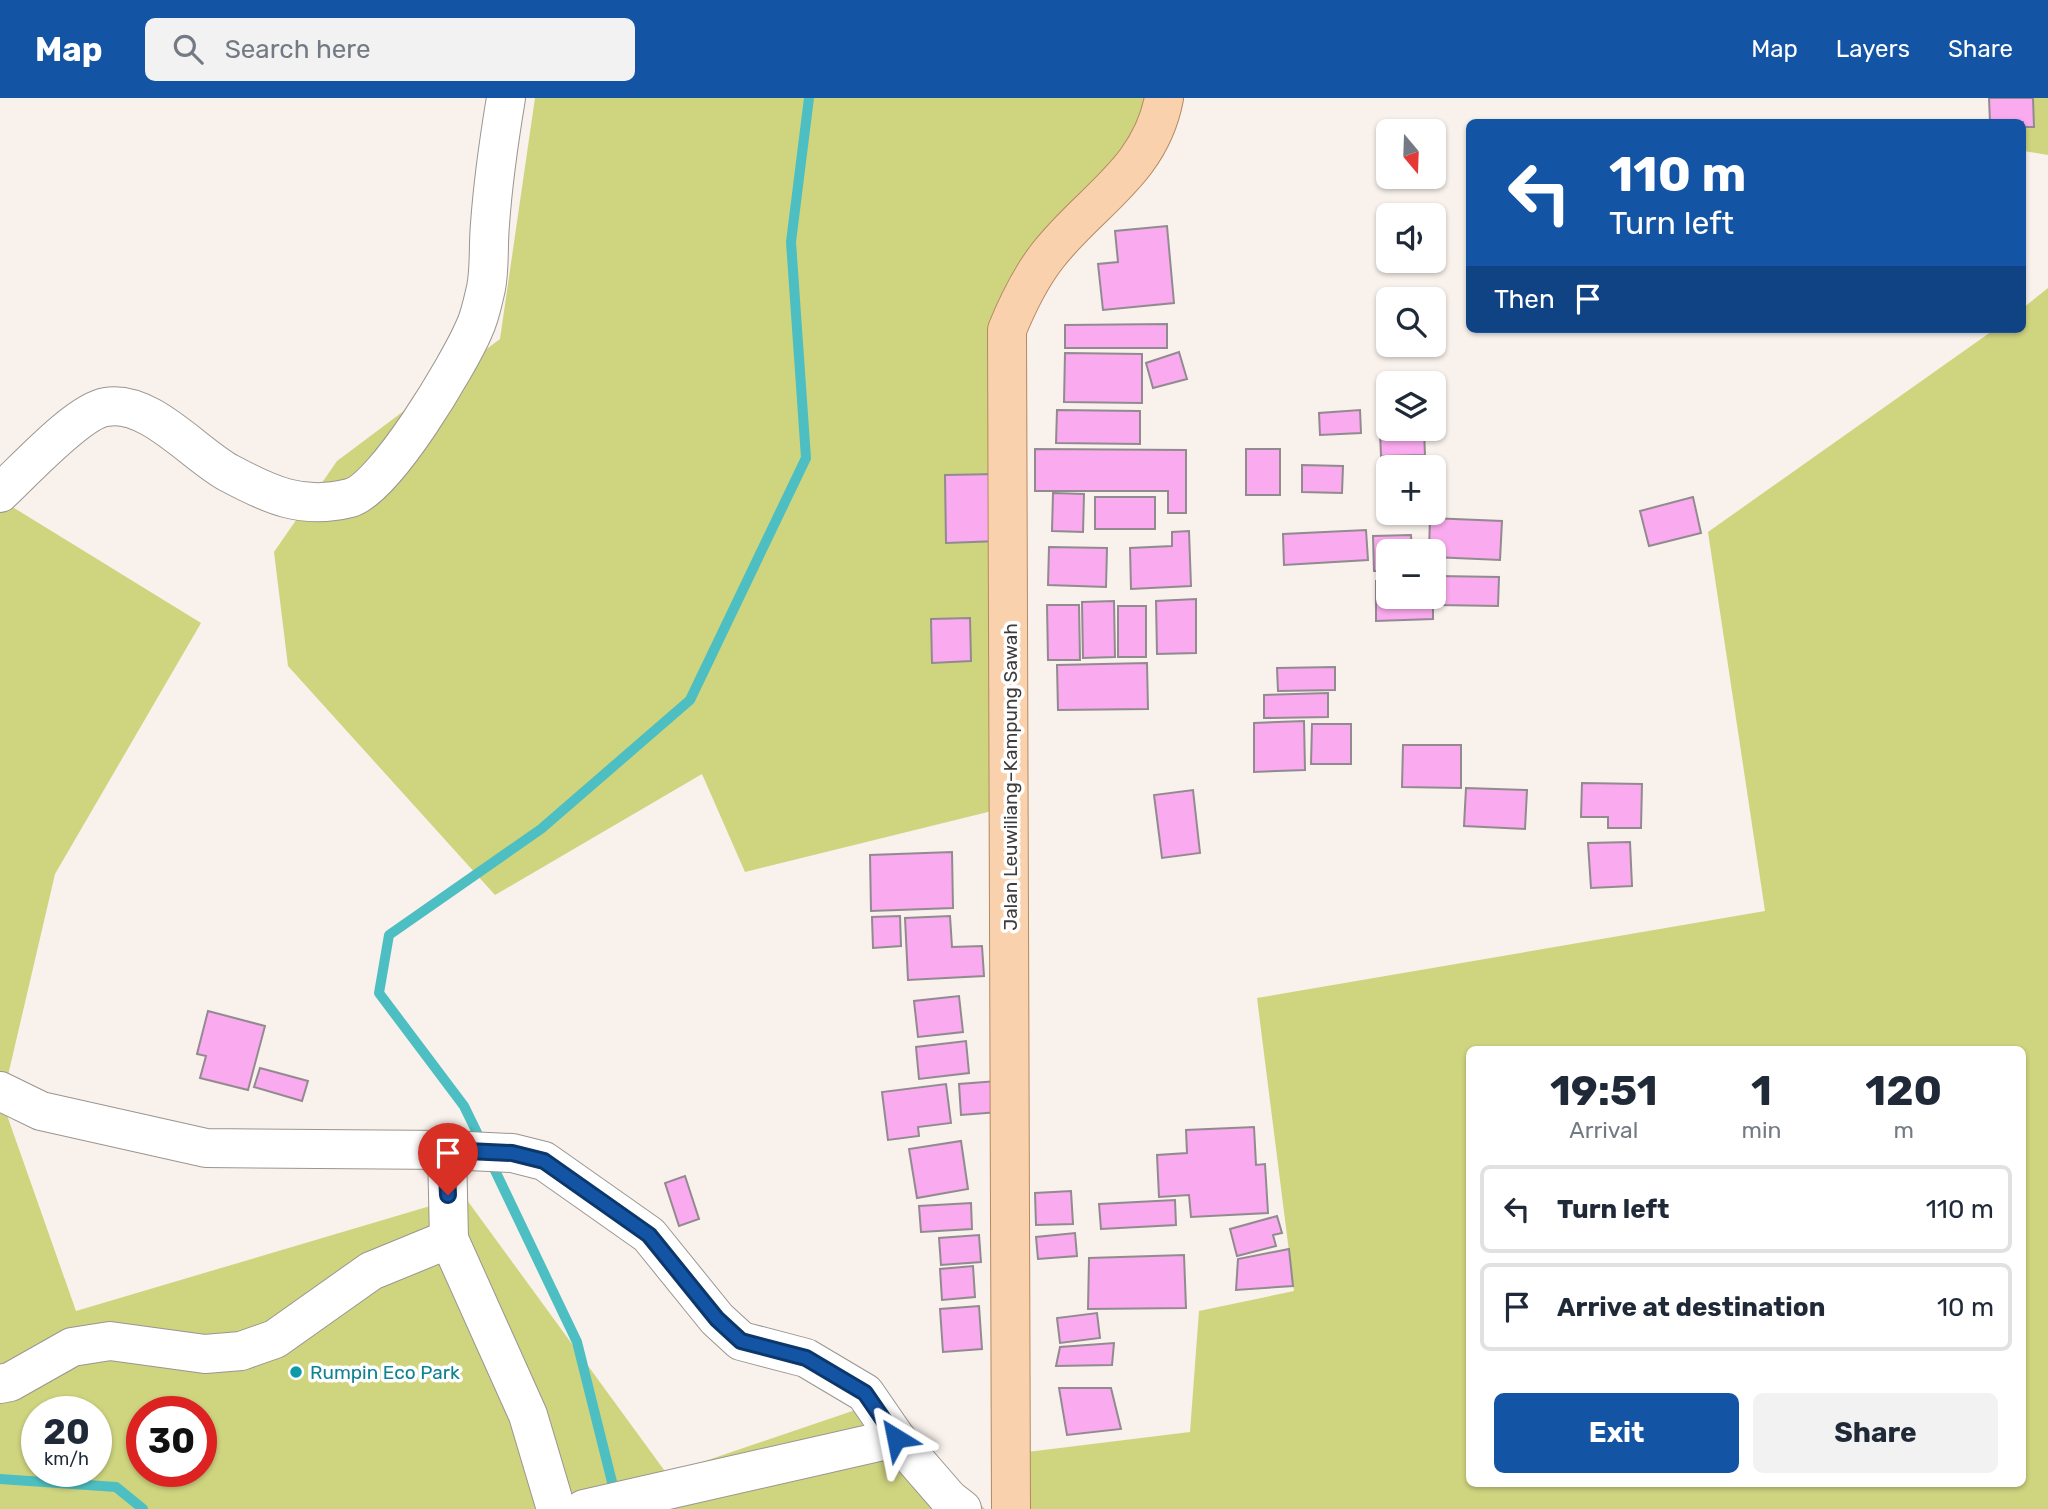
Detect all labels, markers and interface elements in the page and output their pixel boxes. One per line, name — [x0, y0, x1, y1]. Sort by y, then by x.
search box — [145, 18, 635, 81]
text: Map — [35, 30, 103, 69]
icon: search — [169, 30, 207, 68]
text: Search here — [225, 34, 370, 65]
text: Map — [1751, 35, 1798, 63]
text: Layers — [1836, 35, 1910, 63]
text: Share — [1948, 35, 2013, 63]
north arrow — [1376, 119, 1446, 189]
map controls — [1376, 119, 1446, 609]
text: 110 m — [1609, 145, 1746, 203]
icon: left — [1494, 147, 1585, 238]
button: sound — [1376, 203, 1446, 273]
text: Turn left — [1609, 204, 1734, 242]
icon: arrive — [1569, 280, 1607, 318]
text: Then — [1494, 284, 1555, 315]
button: search — [1376, 287, 1446, 357]
button: layers — [1376, 371, 1446, 441]
button: + — [1376, 455, 1446, 525]
button: − — [1376, 539, 1446, 609]
street label: Jalan Leuwiliang–Kampung Sawah — [999, 623, 1022, 931]
text: 19:51 — [1550, 1066, 1658, 1116]
text: 1 — [1751, 1066, 1772, 1116]
text: 120 — [1865, 1066, 1942, 1116]
text: Arrival — [1569, 1116, 1638, 1144]
text: min — [1742, 1116, 1781, 1144]
text: m — [1894, 1116, 1914, 1144]
pin — [418, 1123, 478, 1195]
icon: arrive — [429, 1134, 467, 1172]
icon: left — [1498, 1190, 1536, 1228]
text: Turn left — [1557, 1194, 1669, 1225]
text: 110 m — [1926, 1194, 1994, 1225]
icon: arrive — [1498, 1288, 1536, 1326]
text: Arrive at destination — [1557, 1292, 1825, 1323]
text: 10 m — [1937, 1292, 1994, 1323]
place label: Rumpin Eco Park — [310, 1361, 460, 1384]
marker: Rumpin Eco Park — [288, 1364, 304, 1380]
button: Exit — [1494, 1393, 1739, 1473]
button: Share — [1753, 1393, 1998, 1473]
speed limit sign: 30 — [126, 1396, 217, 1487]
position arrow — [859, 1401, 933, 1475]
text: 20 — [43, 1411, 90, 1453]
text: km/h — [44, 1448, 89, 1470]

